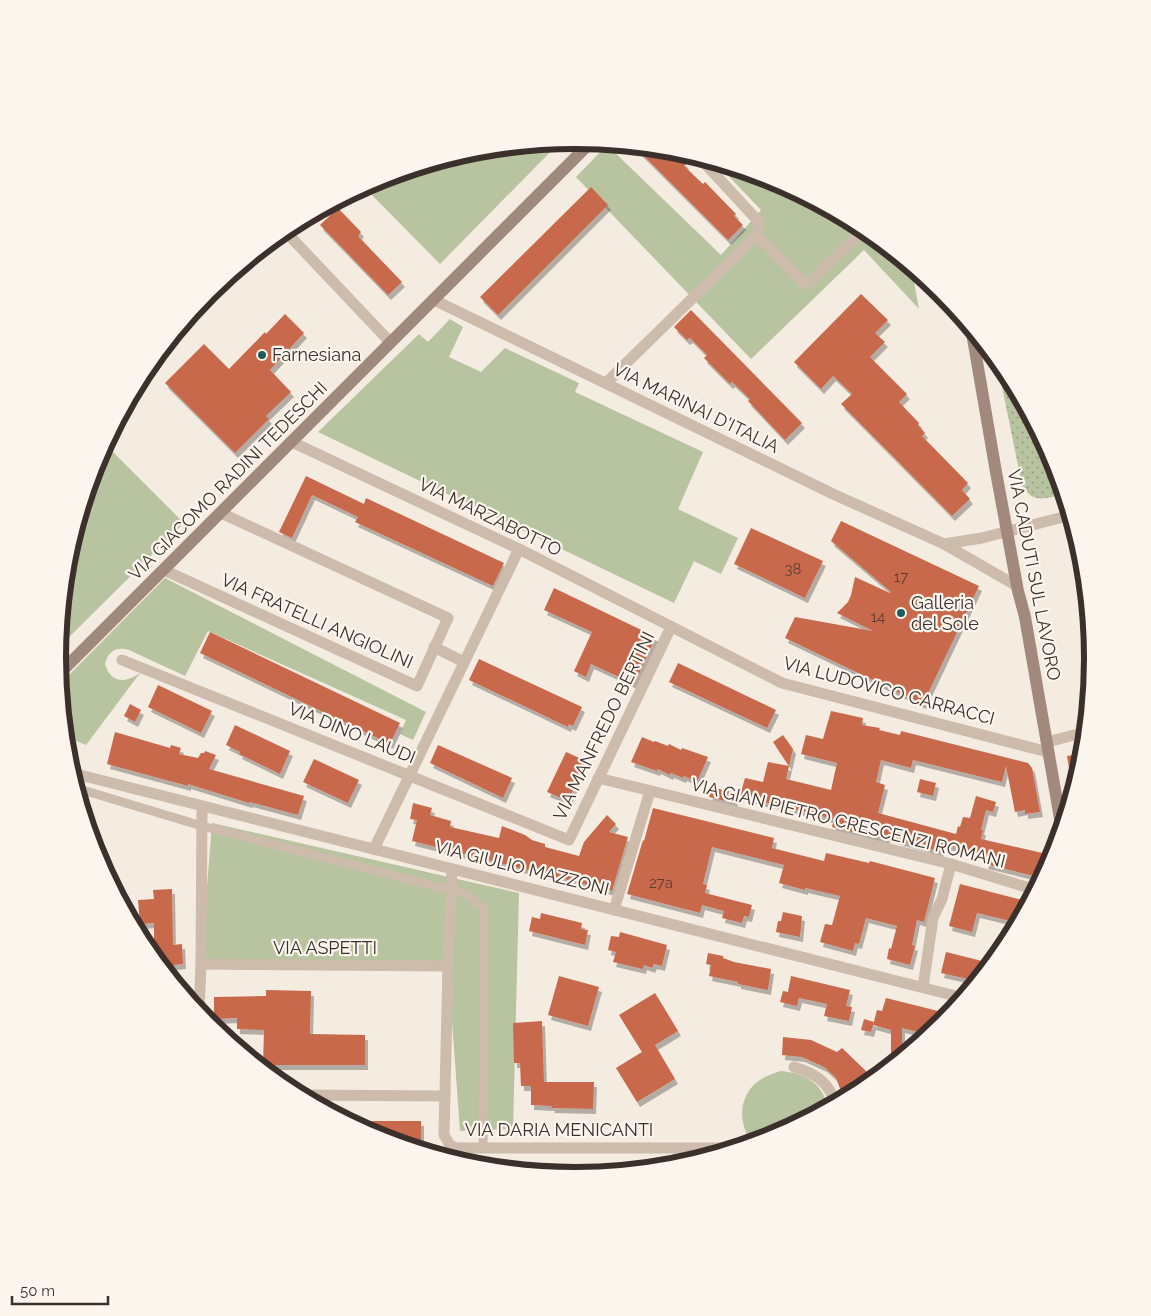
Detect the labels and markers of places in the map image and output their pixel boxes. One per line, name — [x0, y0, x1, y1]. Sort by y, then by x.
place label: Farnesiana — [272, 344, 361, 365]
marker: Farnesiana — [256, 349, 268, 361]
place label: Galleria del Sole — [911, 592, 979, 634]
marker: Galleria del Sole — [895, 607, 907, 619]

